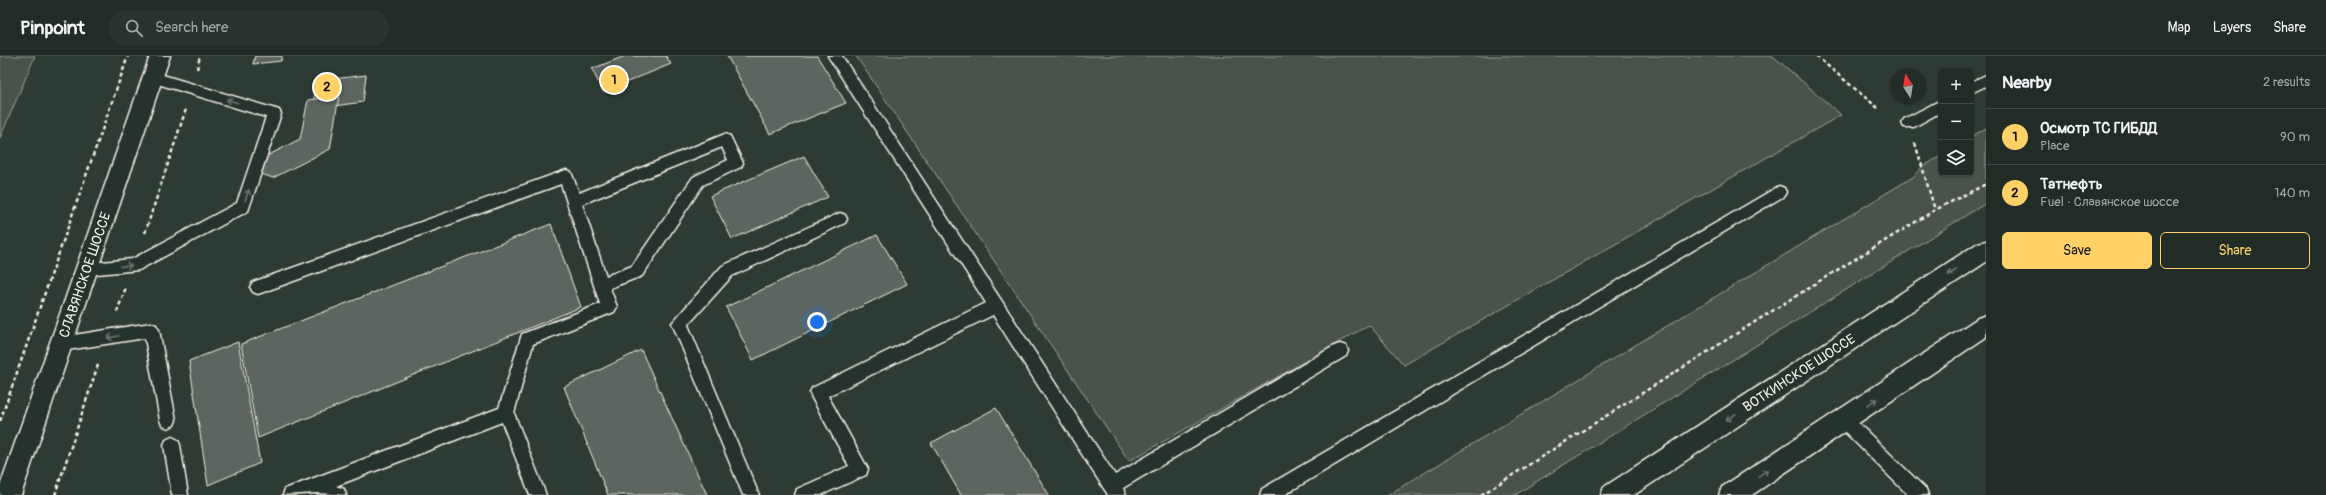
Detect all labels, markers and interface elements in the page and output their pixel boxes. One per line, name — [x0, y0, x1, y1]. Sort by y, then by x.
search box — [109, 10, 389, 46]
text: Pinpoint — [20, 16, 85, 40]
icon: search — [123, 17, 145, 39]
text: Search here — [155, 18, 228, 37]
text: Map — [2168, 19, 2191, 36]
text: Layers — [2213, 19, 2251, 36]
text: Share — [2273, 19, 2306, 36]
pin: 1 — [601, 65, 627, 95]
north arrow — [1890, 68, 1926, 104]
map controls — [1938, 68, 1974, 176]
button: + — [1938, 68, 1974, 104]
pin: 2 — [314, 72, 340, 102]
text: Nearby — [2002, 72, 2051, 93]
text: 2 results — [2263, 74, 2310, 90]
one-way arrow — [226, 97, 239, 104]
button: − — [1938, 104, 1974, 140]
text: Осмотр ТС ГИБДД — [2040, 119, 2157, 138]
text: 1 — [2012, 129, 2018, 145]
text: 90 m — [2280, 129, 2310, 145]
text: Place — [2040, 138, 2069, 154]
button: layers — [1938, 140, 1974, 176]
text: Татнефть — [2040, 175, 2103, 194]
text: 2 — [2011, 185, 2019, 201]
text: 140 m — [2274, 185, 2310, 201]
one-way arrow — [244, 189, 251, 202]
text: Fuel · Славянское шоссе — [2040, 194, 2179, 210]
street label: СЛАВЯНСКОЕ ШОССЕ — [56, 210, 114, 340]
button: Save — [2002, 232, 2152, 269]
button: Share — [2160, 232, 2310, 269]
one-way arrow — [119, 262, 132, 269]
one-way arrow — [1948, 267, 1959, 276]
your location — [807, 312, 827, 332]
street label: ВОТКИНСКОЕ ШОССЕ — [1740, 330, 1858, 416]
one-way arrow — [106, 333, 119, 341]
one-way arrow — [1866, 397, 1877, 406]
one-way arrow — [1725, 414, 1737, 422]
one-way arrow — [1757, 469, 1769, 477]

